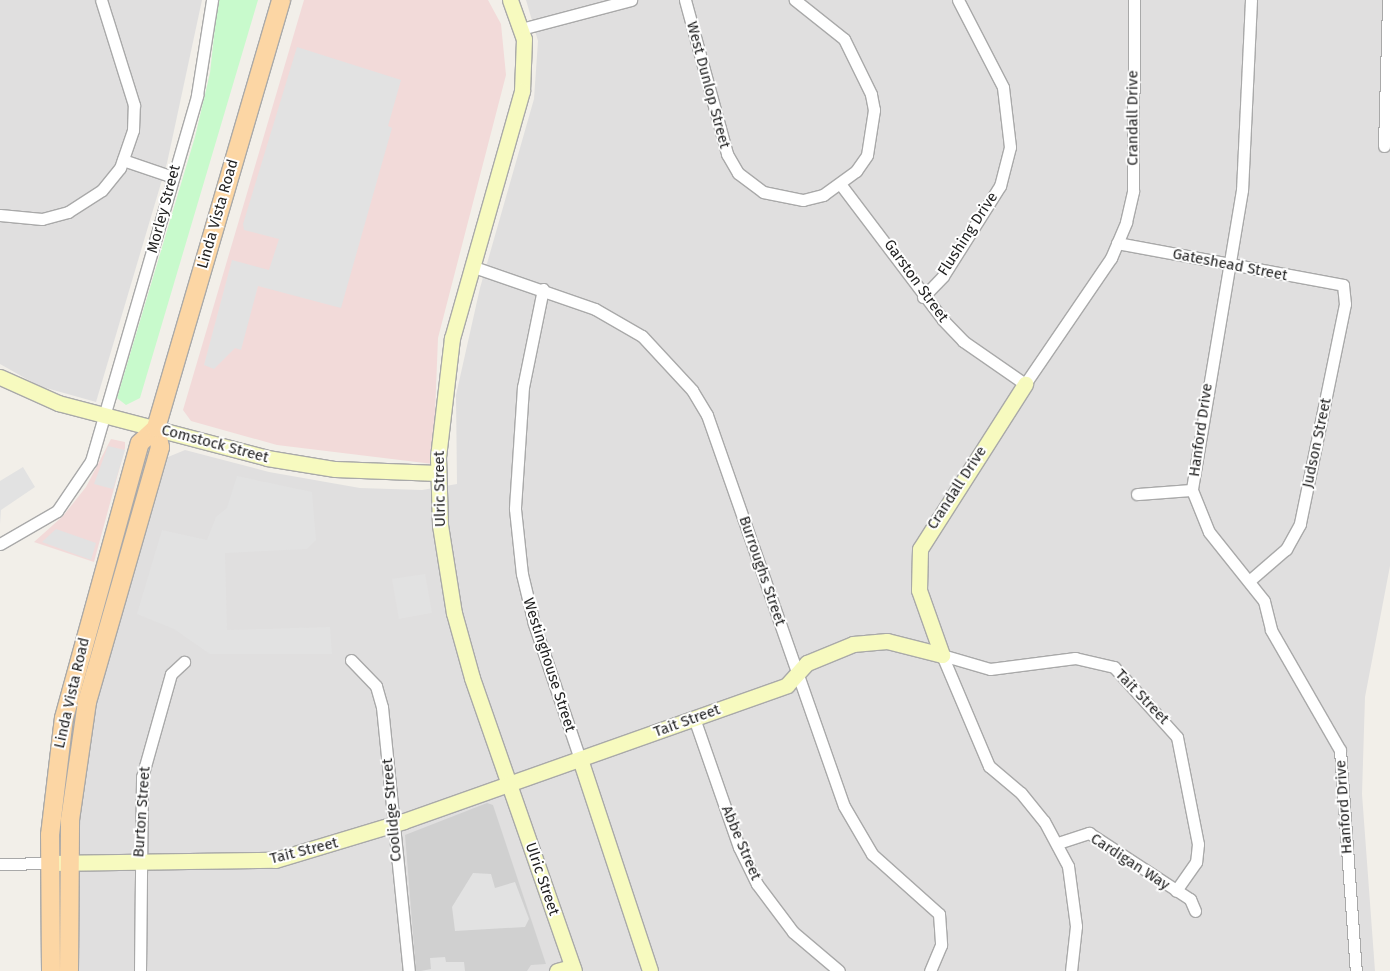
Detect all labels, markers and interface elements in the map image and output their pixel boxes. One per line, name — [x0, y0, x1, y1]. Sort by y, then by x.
street label: West Dunlop Street — [682, 20, 734, 150]
street label: Crandall Drive — [1124, 70, 1142, 166]
street label: Linda Vista Road — [194, 157, 242, 271]
street label: Morley Street — [144, 163, 184, 255]
street label: Flushing Drive — [934, 189, 1002, 279]
street label: Garston Street — [880, 236, 952, 326]
street label: Gateshead Street — [1171, 245, 1289, 285]
street label: Hanford Drive — [1186, 382, 1216, 478]
street label: Judson Street — [1299, 396, 1335, 490]
street label: Comstock Street — [159, 421, 271, 467]
street label: Crandall Drive — [923, 443, 991, 533]
street label: Ulric Street — [430, 451, 450, 527]
street label: Burroughs Street — [735, 514, 789, 628]
street label: Westinghouse Street — [519, 596, 579, 734]
street label: Linda Vista Road — [50, 636, 94, 750]
street label: Tait Street — [1111, 666, 1173, 728]
street label: Tait Street — [651, 701, 723, 741]
street label: Coolidge Street — [379, 758, 405, 862]
street label: Hanford Drive — [1332, 759, 1356, 855]
street label: Burton Street — [130, 766, 154, 858]
street label: Abbe Street — [717, 803, 765, 883]
street label: Cardigan Way — [1087, 830, 1173, 894]
street label: Tait Street — [268, 834, 340, 868]
street label: Ulric Street — [521, 840, 563, 918]

